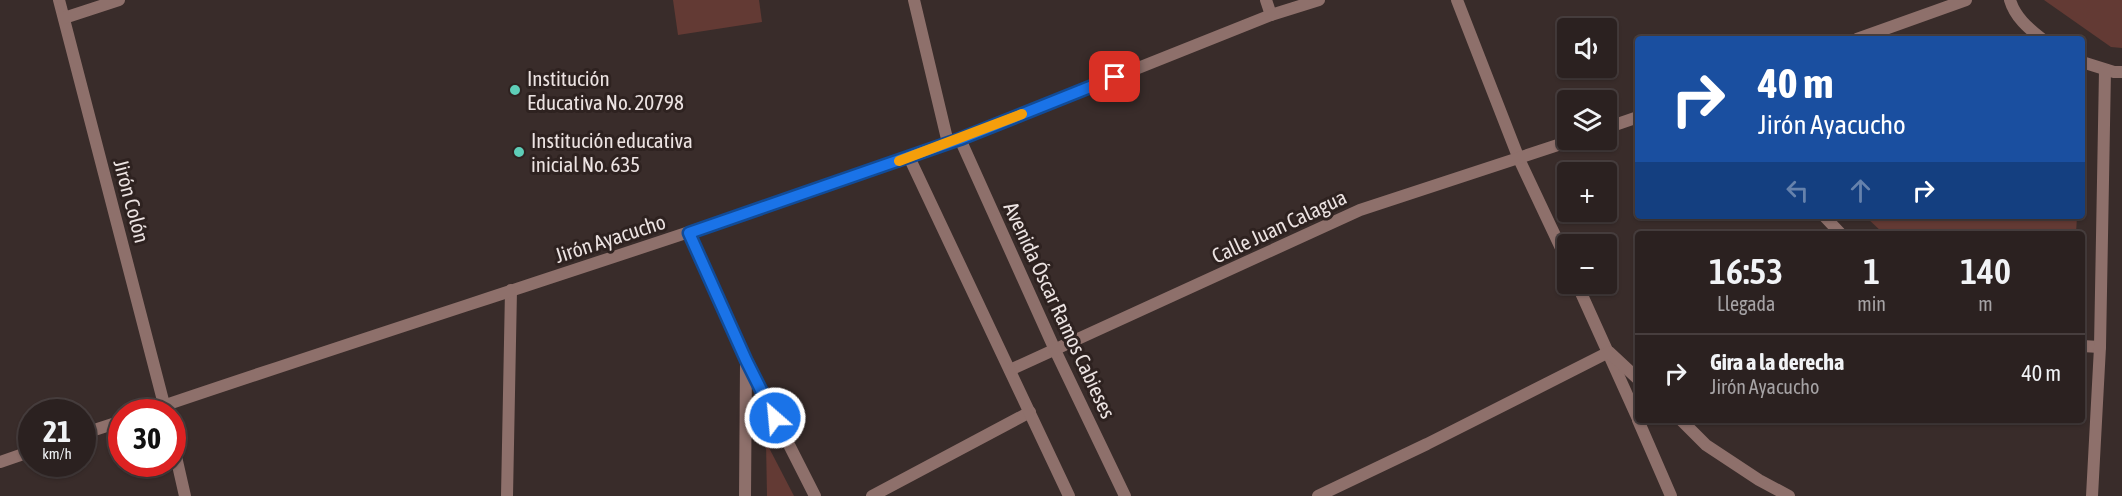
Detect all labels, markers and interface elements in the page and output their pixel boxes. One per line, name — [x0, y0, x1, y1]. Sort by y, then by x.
map controls — [1557, 18, 1617, 294]
button: sound — [1557, 18, 1617, 78]
pin — [1089, 51, 1140, 102]
text: 40 m — [1758, 59, 1833, 107]
icon: arrive — [1098, 60, 1131, 93]
icon: right — [1659, 60, 1737, 138]
place label: Institución Educativa No. 20798 — [527, 66, 684, 114]
marker: Institución Educativa No. 20798 — [508, 83, 522, 97]
button: layers — [1557, 90, 1617, 150]
text: Jirón Ayacucho — [1758, 109, 1906, 140]
place label: Institución educativa inicial No. 635 — [531, 128, 693, 176]
marker: Institución educativa inicial No. 635 — [512, 145, 526, 159]
street label: Jirón Colón — [109, 157, 155, 245]
button: + — [1557, 162, 1617, 222]
icon: left — [1781, 174, 1814, 207]
icon: ahead — [1844, 174, 1877, 207]
icon: right — [1907, 174, 1940, 207]
street label: Calle Juan Calagua — [1208, 184, 1350, 268]
street label: Avenida Óscar Ramos Cabieses — [999, 198, 1121, 422]
street label: Jirón Ayacucho — [552, 209, 668, 267]
button: − — [1557, 234, 1617, 294]
text: 16:53 — [1709, 250, 1783, 292]
text: 1 — [1863, 250, 1880, 292]
text: 140 — [1960, 250, 2011, 292]
text: Llegada — [1717, 292, 1775, 315]
text: min — [1857, 292, 1886, 315]
text: m — [1978, 292, 1993, 315]
text: Gira a la derecha — [1710, 349, 1844, 375]
icon: right — [1659, 357, 1692, 390]
text: 40 m — [2021, 360, 2061, 386]
text: Jirón Ayacucho — [1710, 375, 1819, 398]
position arrow — [743, 386, 807, 450]
speed limit sign: 30 — [108, 399, 186, 477]
text: 21 — [43, 414, 71, 448]
text: km/h — [42, 445, 72, 462]

